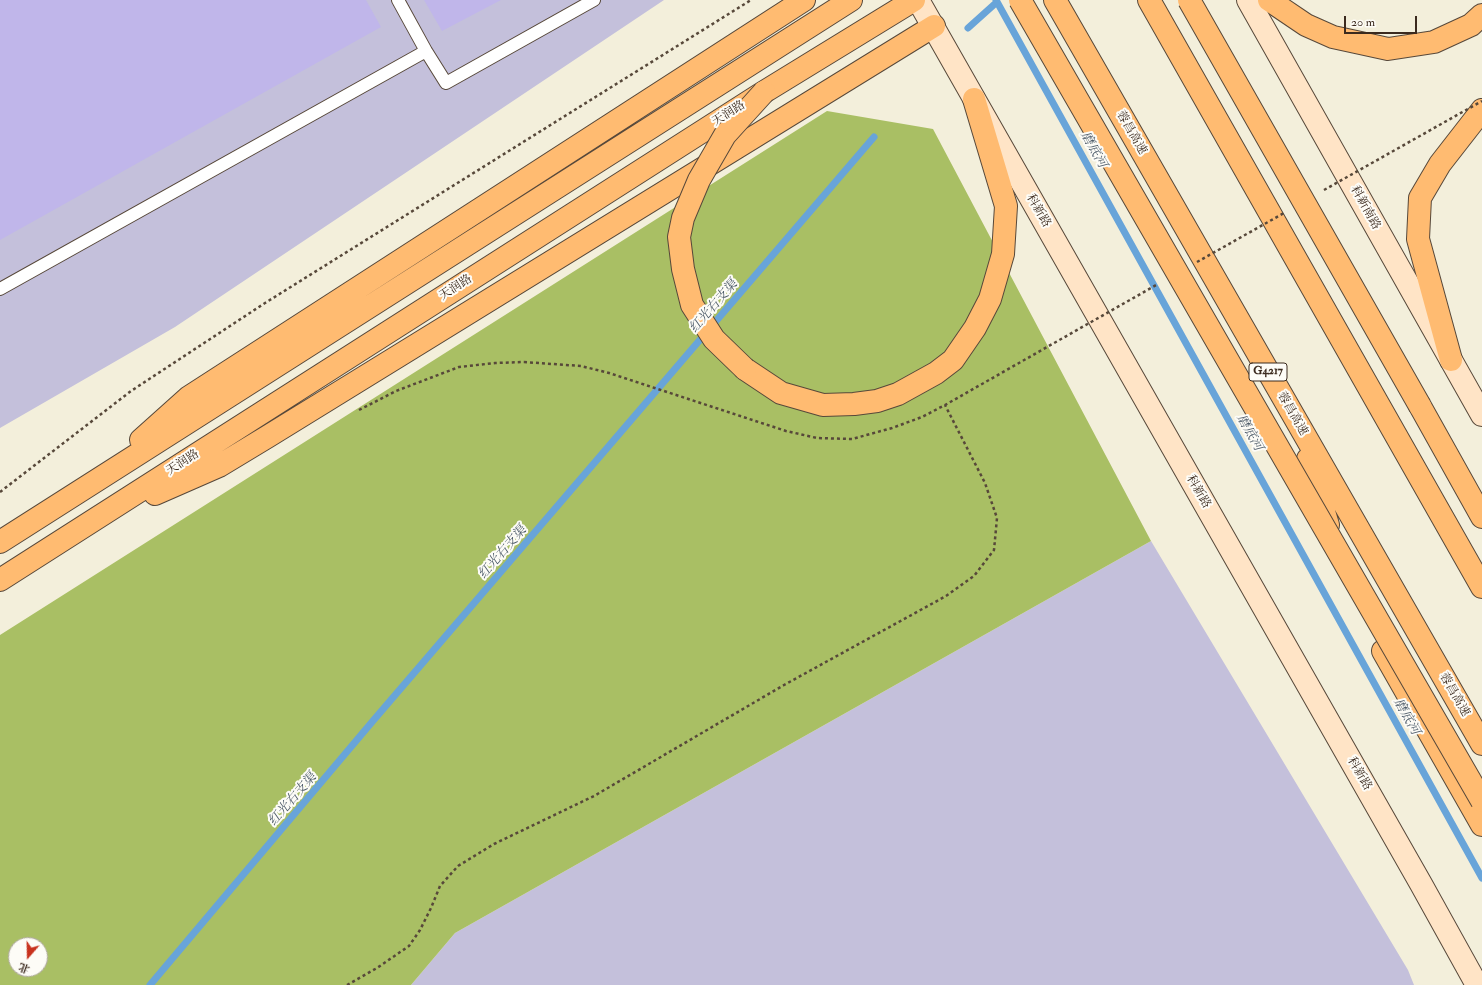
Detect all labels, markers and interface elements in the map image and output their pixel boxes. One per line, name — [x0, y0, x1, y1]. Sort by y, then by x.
scale bar — [1346, 8, 1419, 34]
text: 20 m — [1351, 15, 1375, 30]
street label: 天润路 — [710, 98, 748, 130]
street label: 蓉昌高速 — [1113, 109, 1149, 157]
water label: 磨底河 — [1077, 129, 1109, 171]
street label: 科新南路 — [1347, 184, 1383, 232]
street label: 科新路 — [1023, 192, 1053, 230]
street label: 天润路 — [437, 272, 475, 304]
water label: 红光右支渠 — [687, 277, 741, 337]
road number: G4217 — [1249, 363, 1287, 381]
street label: 蓉昌高速 — [1274, 390, 1310, 438]
water label: 磨底河 — [1233, 412, 1265, 454]
street label: 天润路 — [164, 447, 202, 479]
street label: 科新路 — [1183, 473, 1213, 511]
water label: 红光右支渠 — [476, 523, 530, 583]
street label: 蓉昌高速 — [1436, 671, 1472, 719]
water label: 磨底河 — [1390, 696, 1422, 738]
street label: 科新路 — [1344, 755, 1374, 793]
water label: 红光右支渠 — [266, 770, 320, 830]
north arrow — [8, 937, 48, 977]
text: 北 — [17, 960, 31, 976]

